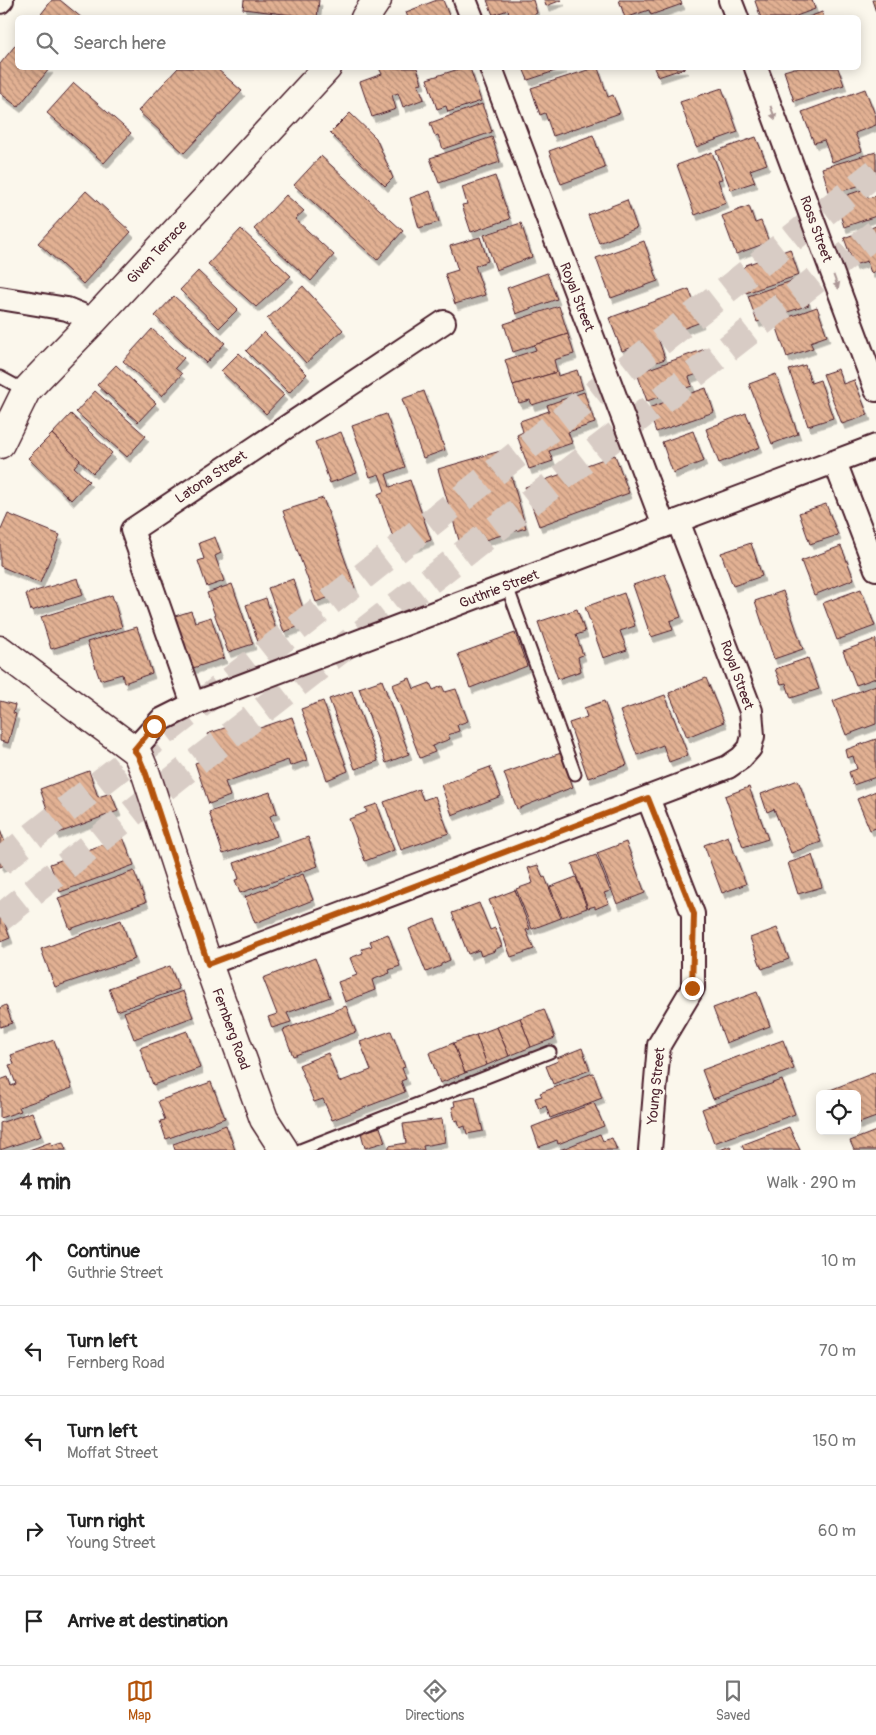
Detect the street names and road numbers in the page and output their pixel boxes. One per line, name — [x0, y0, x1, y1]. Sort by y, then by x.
street label: Ross Street — [796, 194, 836, 265]
street label: Given Terrace — [123, 217, 191, 287]
street label: Royal Street — [556, 260, 598, 334]
street label: Latona Street — [172, 447, 250, 507]
street label: Guthrie Street — [457, 566, 542, 612]
street label: Royal Street — [717, 638, 757, 712]
street label: Fernberg Road — [208, 986, 254, 1072]
street label: Young Street — [643, 1046, 669, 1126]

